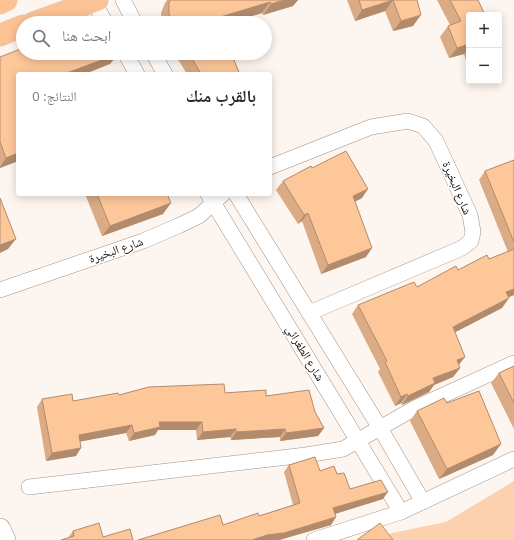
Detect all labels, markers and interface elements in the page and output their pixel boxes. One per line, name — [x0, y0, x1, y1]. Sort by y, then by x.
map controls — [466, 12, 502, 84]
button: + — [466, 12, 502, 48]
search box — [16, 16, 272, 60]
text: ابحث هنا — [62, 26, 111, 45]
icon: search — [30, 27, 52, 49]
button: − — [466, 48, 502, 84]
text: بالقرب منك — [186, 85, 256, 107]
text: النتائج: 0 — [32, 88, 77, 105]
street label: شارع البخيرة — [439, 159, 475, 217]
street label: شارع البخيرة — [87, 233, 145, 267]
street label: شارع الطغرائي — [280, 322, 328, 385]

